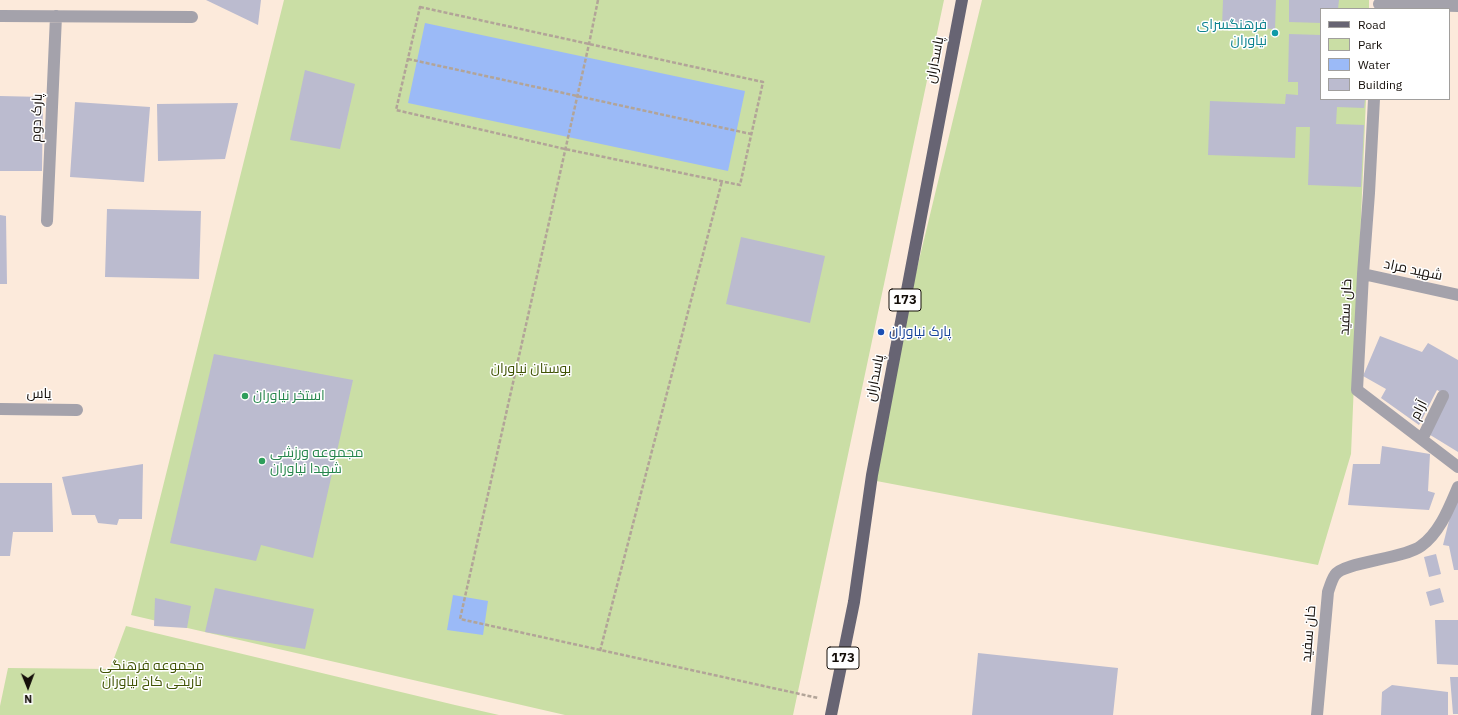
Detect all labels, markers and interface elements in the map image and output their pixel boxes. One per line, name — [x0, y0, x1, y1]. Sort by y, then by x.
legend — [1320, 8, 1450, 100]
place label: فرهنگسرای نیاوران — [1197, 17, 1267, 50]
text: Road — [1358, 17, 1386, 32]
marker: فرهنگسرای نیاوران — [1270, 28, 1280, 38]
street label: پاسداران — [922, 35, 948, 85]
text: Park — [1358, 37, 1382, 52]
text: Water — [1358, 57, 1390, 72]
text: Building — [1358, 77, 1402, 92]
street label: پارک دوم — [28, 93, 46, 143]
street label: شهید مراد — [1382, 256, 1444, 284]
street label: خان سفید — [1336, 278, 1356, 336]
road number: 173 — [889, 289, 921, 311]
place label: پارک نیاوران — [889, 324, 951, 340]
marker: پارک نیاوران — [876, 327, 886, 337]
street label: پاسداران — [862, 353, 888, 403]
park label: بوستان نیاوران — [491, 361, 571, 377]
street label: یاس — [27, 386, 51, 402]
place label: استخر نیاوران — [253, 388, 325, 404]
marker: استخر نیاوران — [240, 391, 250, 401]
street label: آرام — [1407, 397, 1431, 423]
place label: مجموعه ورزشی شهدا نیاوران — [270, 445, 364, 478]
marker: مجموعه ورزشی شهدا نیاوران — [257, 456, 267, 466]
street label: خان سفید — [1298, 605, 1320, 663]
road number: 173 — [827, 647, 859, 669]
park label: مجموعه فرهنگی تاریخی کاخ نیاوران — [100, 658, 204, 690]
north arrow — [8, 667, 48, 707]
text: N — [24, 692, 32, 706]

